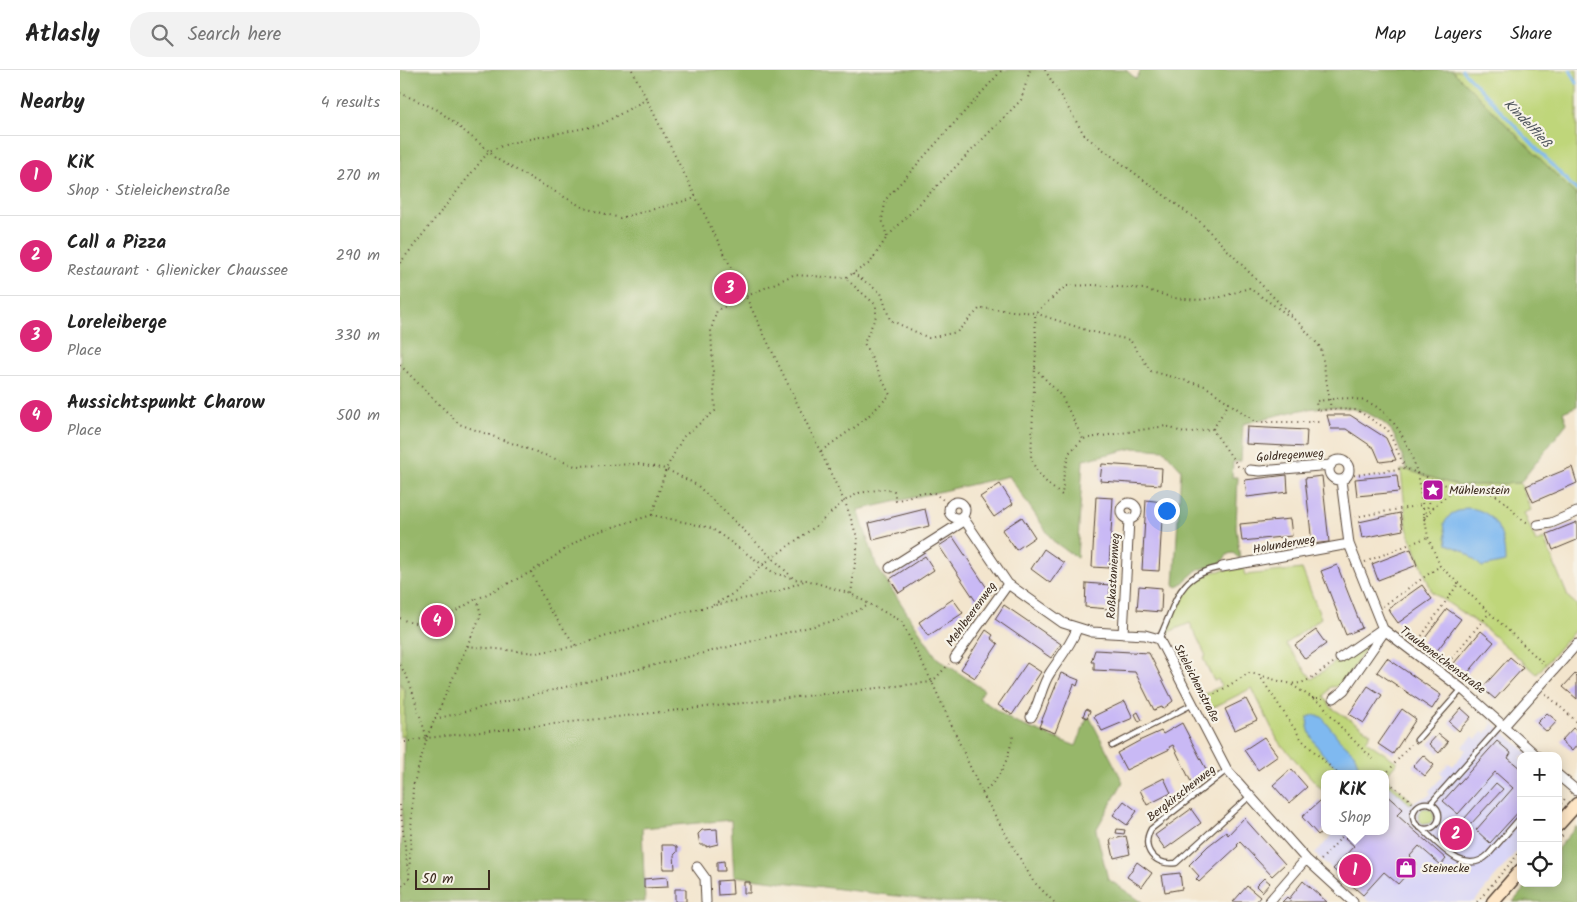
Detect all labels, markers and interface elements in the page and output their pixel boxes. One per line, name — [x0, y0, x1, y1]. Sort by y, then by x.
search box — [130, 12, 480, 57]
text: Atlasly — [25, 15, 100, 54]
text: Search here — [188, 20, 281, 50]
text: Map — [1375, 20, 1406, 49]
text: Layers — [1434, 20, 1482, 49]
text: Share — [1510, 20, 1552, 49]
icon: search — [148, 21, 176, 49]
text: Nearby — [20, 86, 85, 119]
text: 4 results — [321, 90, 380, 115]
water label: Kindelfließ — [1498, 94, 1558, 155]
text: KiK — [67, 148, 95, 178]
text: 1 — [34, 163, 38, 188]
text: 270 m — [336, 163, 380, 188]
text: Shop · Stieleichenstraße — [67, 178, 230, 203]
text: Call a Pizza — [67, 228, 166, 258]
text: 2 — [31, 243, 41, 268]
text: 290 m — [336, 243, 380, 268]
text: Restaurant · Glienicker Chaussee — [67, 258, 288, 283]
pin: 3 — [714, 269, 746, 307]
text: Loreleiberge — [67, 308, 167, 338]
text: 3 — [32, 323, 40, 348]
text: 330 m — [335, 323, 380, 348]
text: Place — [67, 338, 101, 363]
text: Aussichtspunkt Charow — [67, 388, 265, 418]
text: 4 — [32, 403, 40, 428]
text: 500 m — [336, 403, 380, 428]
text: Place — [67, 418, 101, 443]
street label: Goldregenweg — [1256, 444, 1325, 467]
place icon: Mühlenstein — [1421, 478, 1445, 502]
place label: Mühlenstein — [1449, 481, 1510, 500]
your location — [1154, 498, 1180, 524]
street label: Holunderweg — [1251, 530, 1317, 559]
street label: Roßkastanienweg — [1102, 532, 1125, 620]
street label: Mehlbeerenweg — [941, 578, 1002, 651]
pin: 4 — [421, 602, 453, 640]
street label: Traubeneichenstraße — [1396, 622, 1490, 699]
street label: Stieleichenstraße — [1169, 641, 1225, 726]
map controls — [1517, 752, 1562, 887]
button: + — [1517, 752, 1562, 797]
street label: Bergkirschenweg — [1143, 760, 1220, 826]
popup — [1321, 770, 1389, 835]
text: KiK — [1339, 775, 1367, 805]
button: − — [1517, 797, 1562, 842]
text: Shop — [1339, 805, 1371, 830]
pin: 2 — [1440, 815, 1472, 853]
button: locate — [1517, 842, 1562, 887]
pin: 1 — [1339, 851, 1371, 889]
shop icon: Steinecke — [1394, 856, 1418, 880]
place label: Steinecke — [1422, 859, 1470, 878]
scale bar — [415, 867, 490, 890]
text: 50 m — [422, 868, 453, 890]

